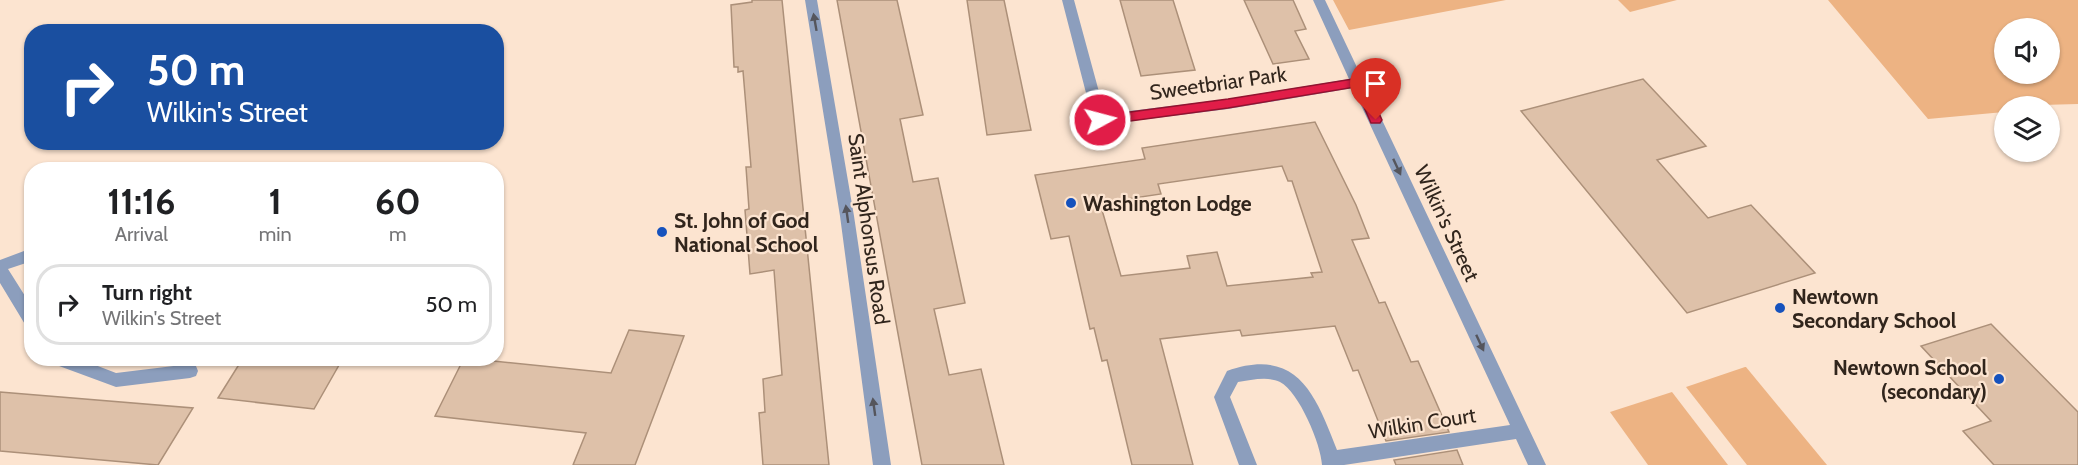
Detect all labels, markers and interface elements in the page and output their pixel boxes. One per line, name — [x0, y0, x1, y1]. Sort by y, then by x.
one-way arrow — [810, 12, 819, 31]
map controls — [1994, 18, 2060, 162]
button: sound — [1994, 18, 2060, 84]
text: 50 m — [147, 44, 245, 96]
icon: right — [48, 48, 126, 126]
pin — [1350, 58, 1401, 120]
street label: Sweetbriar Park — [1148, 61, 1289, 105]
icon: arrive — [1359, 67, 1392, 100]
position arrow — [1068, 88, 1132, 152]
text: Wilkin's Street — [147, 96, 308, 129]
button: layers — [1994, 96, 2060, 162]
street label: Saint Alphonsus Road — [843, 132, 895, 326]
one-way arrow — [1393, 158, 1402, 175]
street label: Wilkin's Street — [1409, 161, 1485, 285]
text: 11:16 — [107, 179, 175, 223]
text: 1 — [269, 179, 282, 223]
text: 60 — [375, 179, 421, 223]
place label: Washington Lodge — [1083, 191, 1252, 216]
marker: Washington Lodge — [1064, 196, 1078, 210]
one-way arrow — [842, 204, 851, 223]
place label: St. John of God National School — [674, 208, 819, 257]
text: Arrival — [115, 222, 168, 246]
text: min — [259, 222, 292, 246]
text: m — [389, 222, 407, 246]
marker: St. John of God National School — [655, 225, 669, 239]
text: Turn right — [102, 279, 192, 306]
place label: Newtown Secondary School — [1792, 284, 1957, 333]
icon: right — [51, 288, 84, 321]
text: 50 m — [425, 291, 477, 318]
marker: Newtown Secondary School — [1773, 301, 1787, 315]
text: Wilkin's Street — [102, 306, 221, 330]
one-way arrow — [1475, 335, 1484, 352]
place label: Newtown School (secondary) — [1833, 355, 1987, 404]
marker: Newtown School (secondary) — [1992, 372, 2006, 386]
one-way arrow — [869, 397, 879, 416]
street label: Wilkin Court — [1367, 402, 1477, 444]

